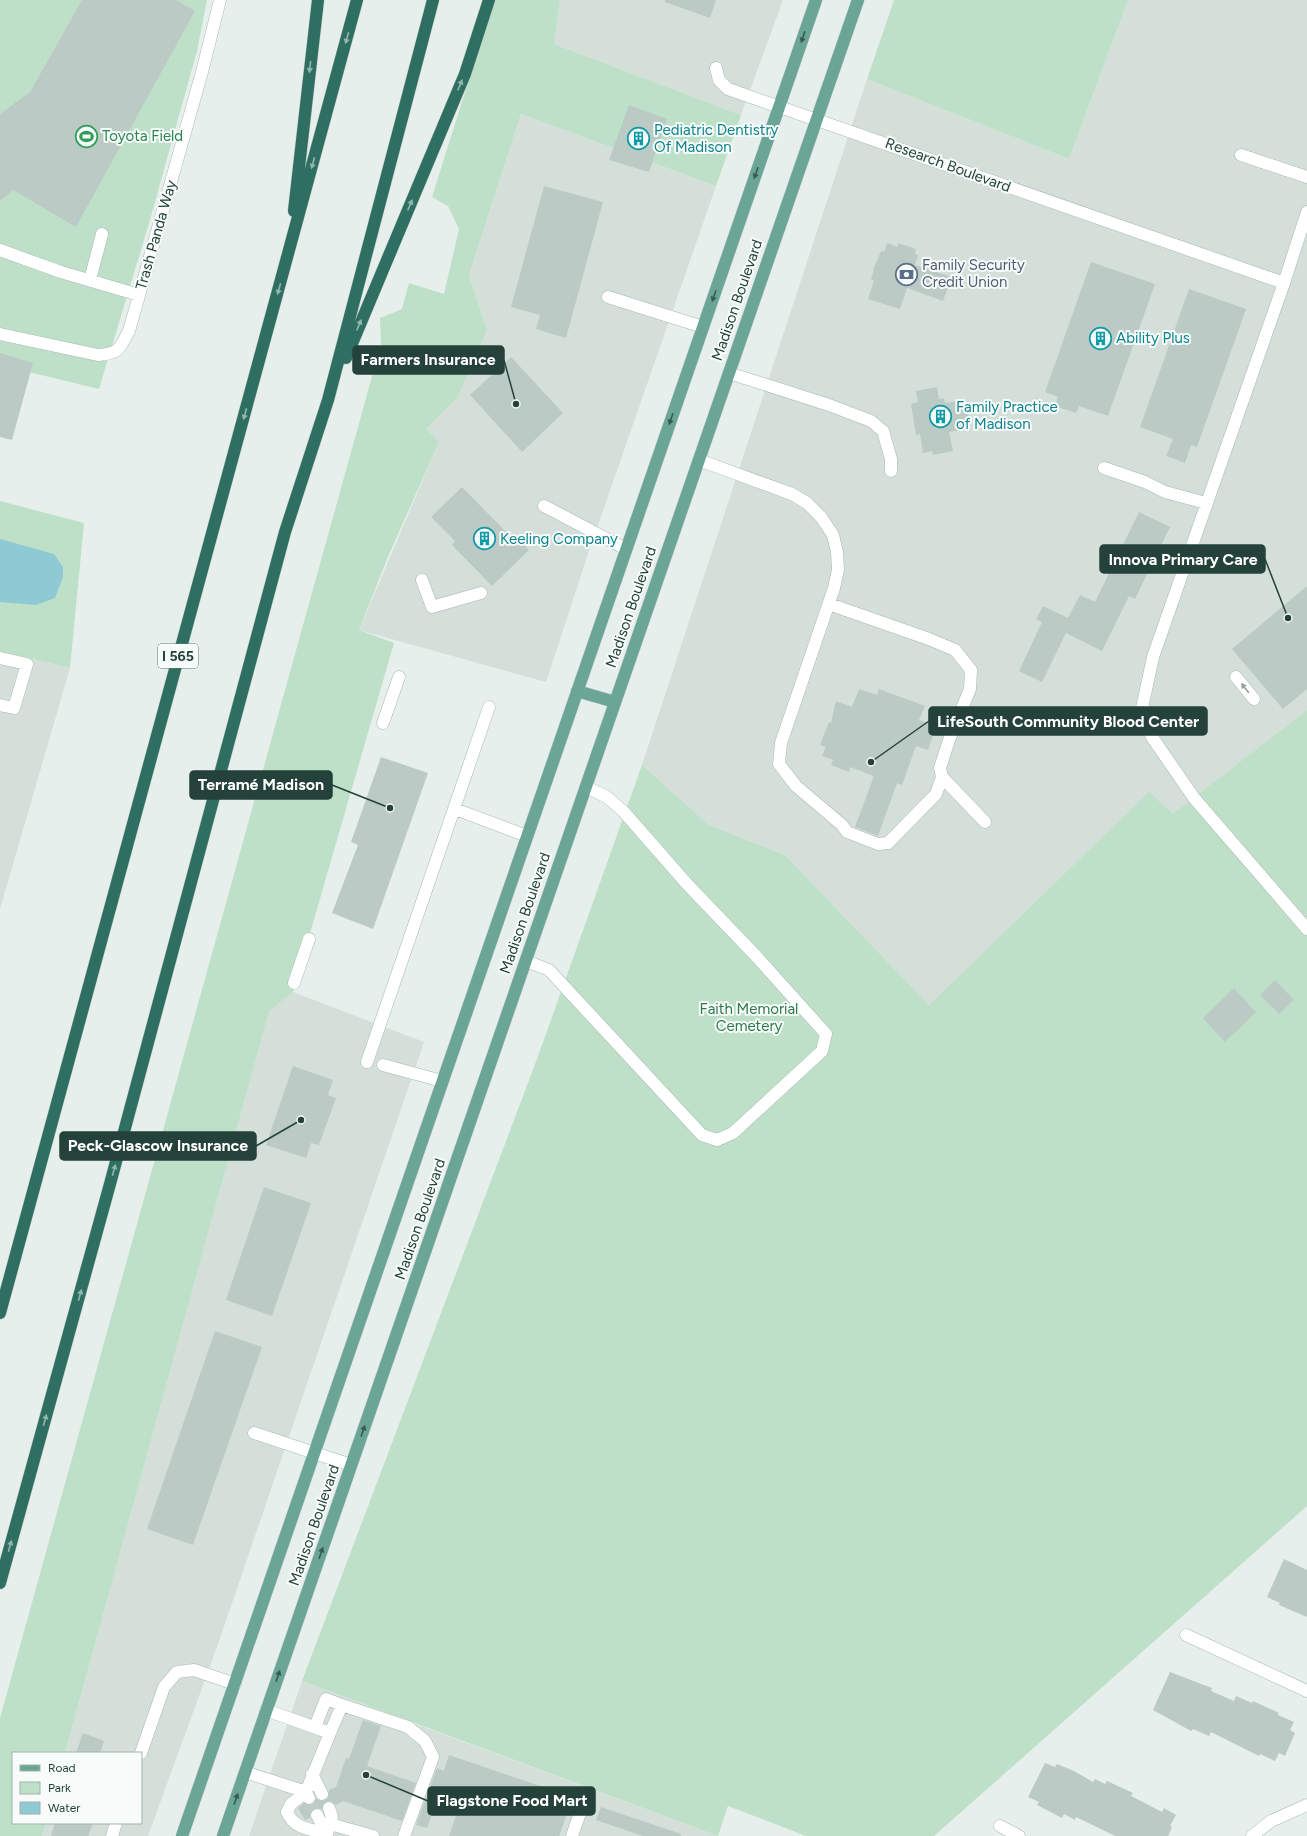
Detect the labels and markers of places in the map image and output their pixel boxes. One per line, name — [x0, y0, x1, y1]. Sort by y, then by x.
place label: Pediatric Dentistry Of Madison — [654, 121, 778, 156]
sports icon: Toyota Field — [74, 123, 100, 149]
building icon: Pediatric Dentistry Of Madison — [626, 126, 652, 152]
place label: Toyota Field — [102, 127, 183, 145]
place label: Family Security Credit Union — [922, 256, 1025, 291]
bank icon: Family Security Credit Union — [894, 261, 920, 287]
building icon: Ability Plus — [1087, 325, 1113, 351]
place label: Ability Plus — [1116, 329, 1190, 347]
callout: Farmers Insurance — [353, 346, 504, 374]
place label: Family Practice of Madison — [956, 398, 1058, 433]
building icon: Family Practice of Madison — [928, 403, 954, 429]
building icon: Keeling Company — [472, 526, 498, 552]
place label: Keeling Company — [500, 530, 618, 548]
callout: Innova Primary Care — [1100, 545, 1265, 573]
callout: LifeSouth Community Blood Center — [929, 707, 1207, 735]
callout: Terramé Madison — [190, 771, 332, 799]
callout: Peck-Glascow Insurance — [60, 1132, 256, 1160]
callout: Flagstone Food Mart — [428, 1787, 595, 1815]

